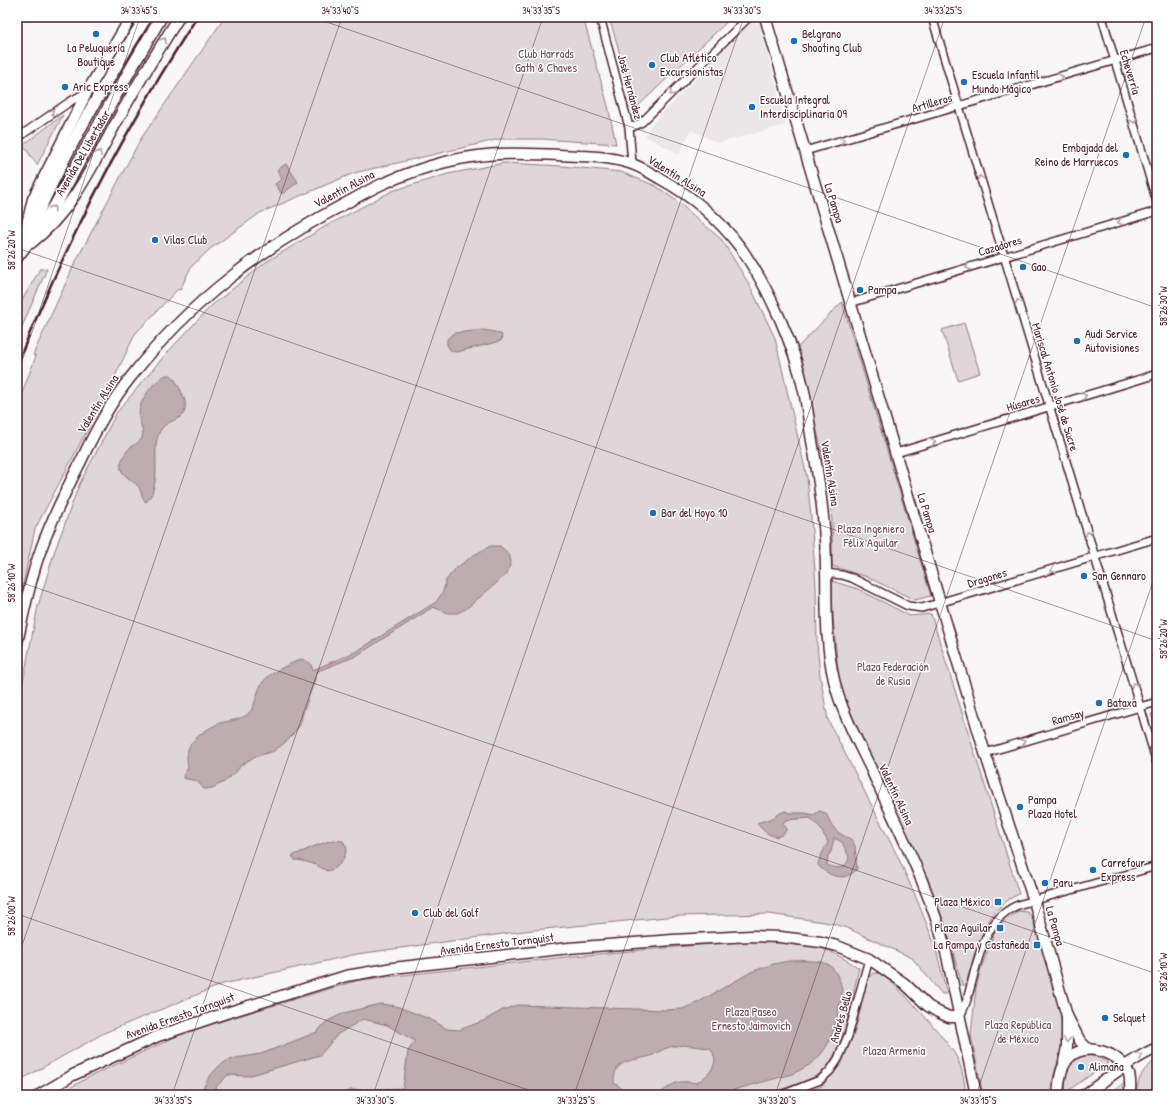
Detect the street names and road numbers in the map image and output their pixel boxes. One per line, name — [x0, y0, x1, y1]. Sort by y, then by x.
street label: Echeverría — [1116, 47, 1145, 97]
street label: José Hernández — [614, 53, 647, 121]
street label: Artilleros — [910, 89, 954, 116]
street label: Avenida Del Libertador — [51, 106, 114, 199]
street label: Valentín Alsina — [645, 151, 710, 201]
street label: Valentín Alsina — [310, 165, 377, 212]
street label: La Pampa — [820, 181, 849, 225]
street label: Cazadores — [976, 231, 1024, 260]
street label: Mariscal Antonio José de Sucre — [1028, 321, 1083, 453]
street label: Valentín Alsina — [73, 371, 123, 436]
street label: Húsares — [1004, 389, 1042, 416]
street label: Valentín Alsina — [817, 439, 844, 507]
street label: La Pampa — [913, 491, 942, 535]
street label: Dragones — [965, 563, 1009, 592]
street label: Ramsay — [1050, 704, 1086, 729]
street label: Valentín Alsina — [875, 760, 918, 828]
street label: La Pampa — [1042, 904, 1069, 948]
street label: Avenida Ernesto Tornquist — [439, 928, 556, 959]
street label: Avenida Ernesto Tornquist — [123, 988, 237, 1043]
street label: Andrés Bello — [825, 989, 856, 1045]

